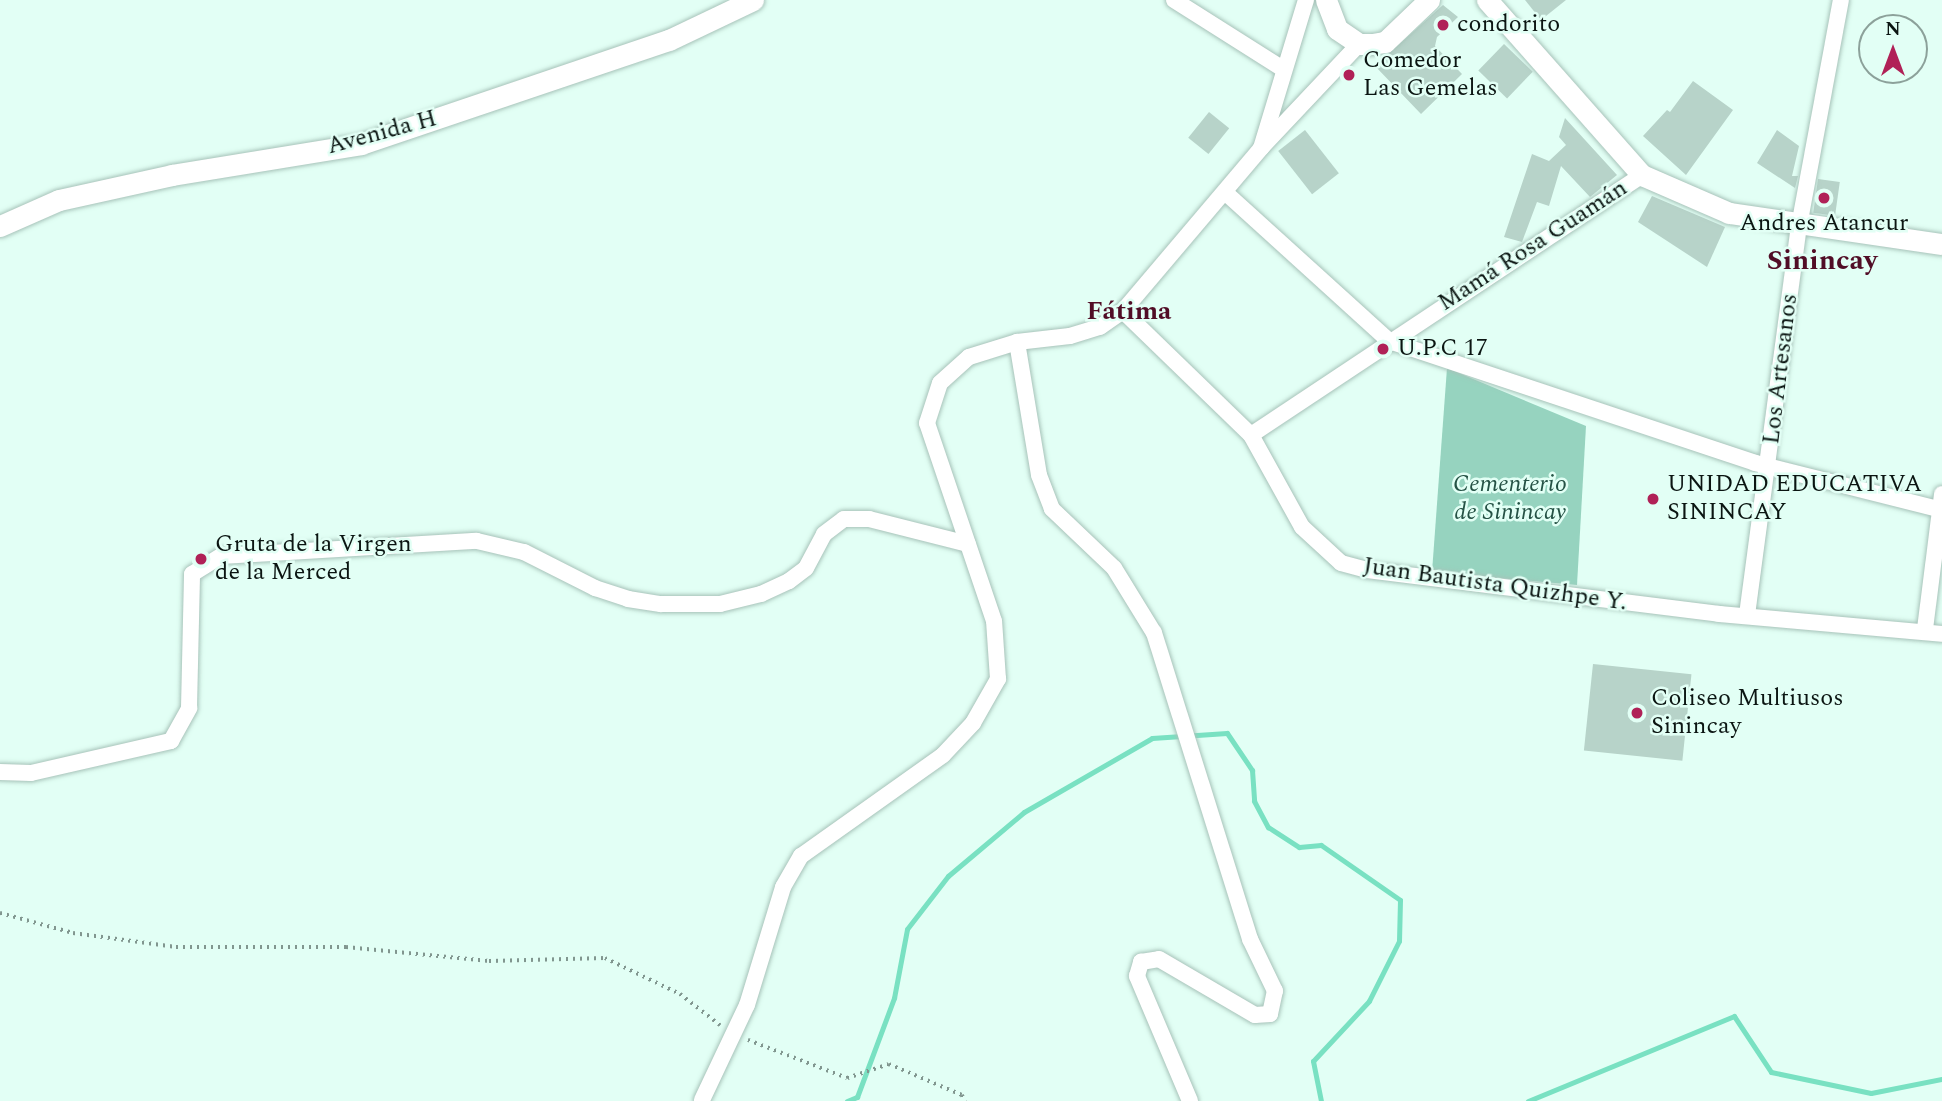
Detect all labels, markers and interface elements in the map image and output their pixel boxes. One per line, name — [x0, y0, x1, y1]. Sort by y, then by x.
place label: condorito — [1457, 11, 1560, 39]
north arrow — [1858, 14, 1928, 84]
text: N — [1885, 15, 1901, 44]
marker: condorito — [1435, 17, 1451, 33]
place label: Comedor Las Gemelas — [1363, 47, 1498, 103]
marker: Comedor Las Gemelas — [1341, 67, 1357, 83]
street label: Avenida H — [324, 105, 440, 161]
street label: Mamá Rosa Guamán — [1433, 174, 1633, 318]
marker: Andres Atancur — [1816, 190, 1832, 206]
place label: Andres Atancur — [1740, 210, 1908, 238]
district label: Sinincay — [1767, 244, 1877, 278]
street label: Los Artesanos — [1757, 292, 1805, 446]
district label: Fátima — [1087, 296, 1171, 328]
place label: U.P.C 17 — [1397, 335, 1488, 363]
marker: U.P.C 17 — [1375, 341, 1391, 357]
park label: Cementerio de Sinincay — [1453, 471, 1567, 527]
place label: UNIDAD EDUCATIVA SININCAY — [1667, 471, 1922, 527]
marker: UNIDAD EDUCATIVA SININCAY — [1645, 491, 1661, 507]
place label: Gruta de la Virgen de la Merced — [215, 531, 412, 587]
marker: Gruta de la Virgen de la Merced — [193, 551, 209, 567]
street label: Juan Bautista Quizhpe Y. — [1361, 552, 1629, 618]
place label: Coliseo Multiusos Sinincay — [1651, 685, 1844, 741]
marker: Coliseo Multiusos Sinincay — [1629, 705, 1645, 721]

